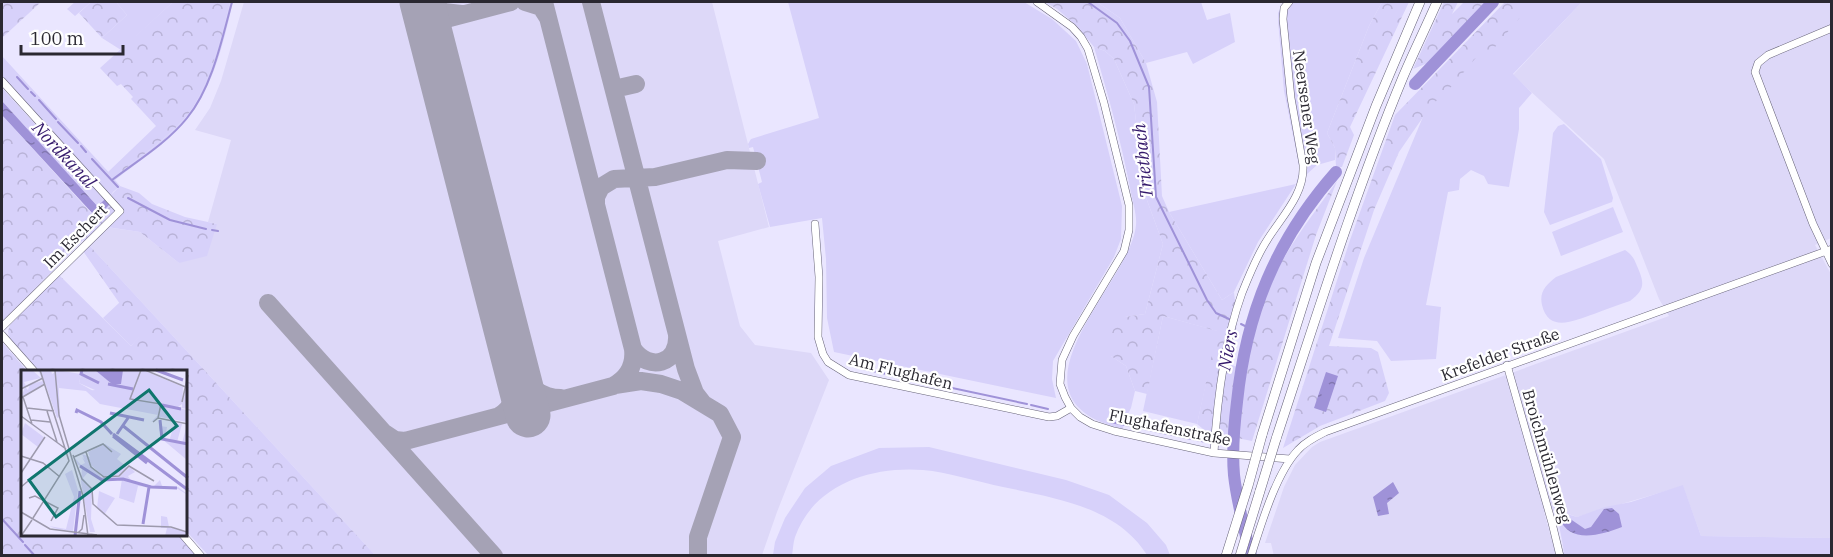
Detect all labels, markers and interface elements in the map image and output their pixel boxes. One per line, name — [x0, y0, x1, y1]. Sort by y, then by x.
scale bar — [21, 18, 123, 56]
text: 100 m — [30, 27, 84, 50]
street label: Neersener Weg — [1289, 49, 1325, 165]
water label: Nordkanal — [27, 116, 102, 194]
water label: Trietbach — [1127, 122, 1158, 200]
street label: Im Eschert — [39, 200, 111, 272]
street label: Krefelder Straße — [1438, 323, 1562, 385]
water label: Niers — [1212, 327, 1243, 373]
street label: Am Flughafen — [847, 348, 955, 394]
inset map — [21, 370, 188, 536]
street label: Broichmühlenweg — [1518, 387, 1576, 526]
street label: Flughafenstraße — [1107, 404, 1233, 450]

